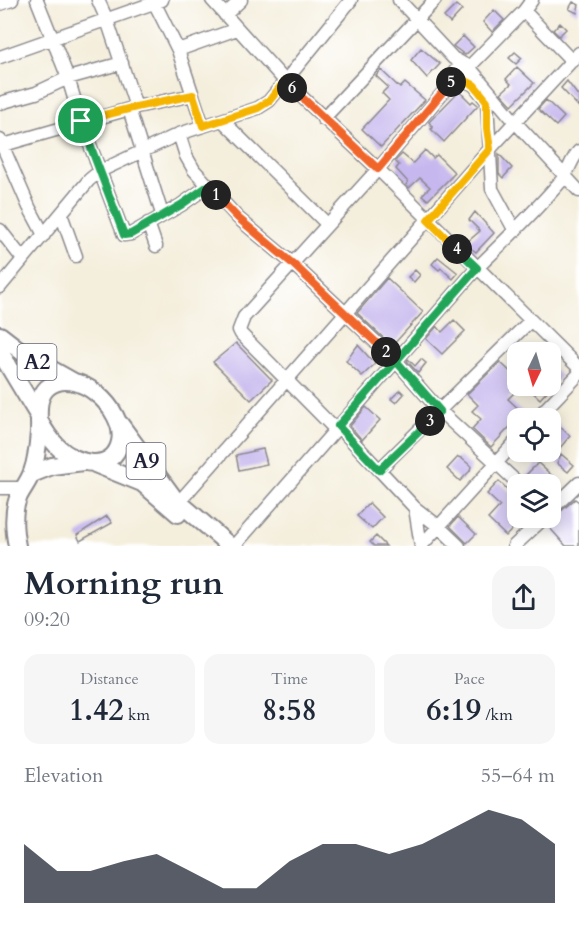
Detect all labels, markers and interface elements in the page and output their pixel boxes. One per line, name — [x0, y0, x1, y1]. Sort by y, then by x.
pin: 5 — [436, 67, 466, 97]
text: 5 — [447, 71, 455, 93]
pin: 6 — [277, 73, 307, 103]
text: 6 — [288, 77, 296, 99]
pin — [55, 95, 106, 146]
icon: arrive — [64, 104, 97, 137]
pin: 1 — [201, 180, 231, 210]
text: 1 — [212, 184, 220, 206]
pin: 4 — [442, 234, 472, 264]
text: 4 — [453, 238, 461, 260]
pin: 2 — [371, 337, 401, 367]
text: 2 — [382, 341, 390, 363]
north arrow — [507, 342, 561, 396]
map controls — [507, 342, 561, 528]
road number: A2 — [18, 344, 57, 380]
pin: 3 — [415, 406, 445, 436]
button: locate — [507, 408, 561, 462]
text: 3 — [426, 410, 434, 432]
road number: A9 — [126, 443, 166, 479]
button: layers — [507, 474, 561, 528]
text: Morning run — [24, 561, 224, 606]
button: share — [492, 566, 555, 629]
text: 09:20 — [24, 606, 70, 633]
text: Distance — [80, 668, 139, 690]
text: Time — [271, 668, 308, 690]
text: Pace — [454, 668, 485, 690]
text: 1.42 — [69, 690, 124, 731]
text: 8:58 — [262, 690, 317, 731]
text: 6:19 — [426, 690, 481, 731]
text: km — [124, 704, 150, 726]
text: /km — [481, 704, 513, 726]
text: Elevation — [24, 762, 103, 789]
text: 55–64 m — [481, 762, 555, 789]

